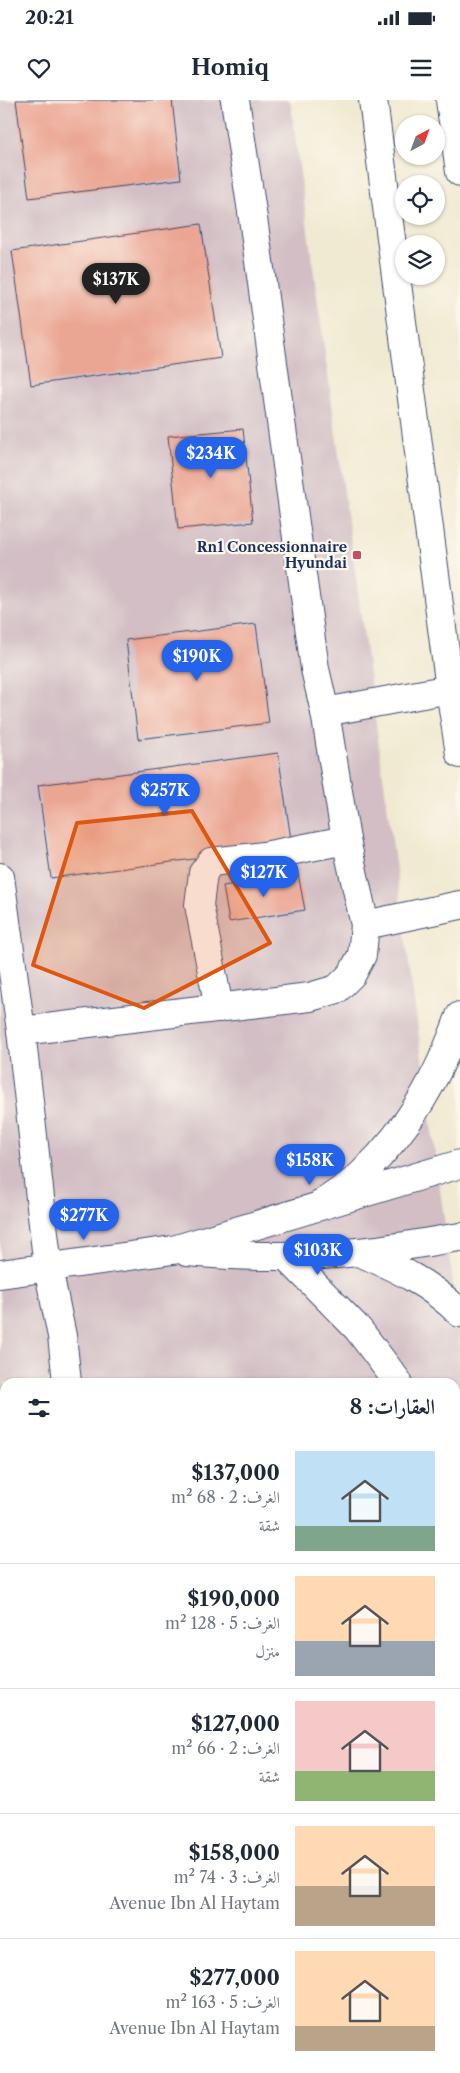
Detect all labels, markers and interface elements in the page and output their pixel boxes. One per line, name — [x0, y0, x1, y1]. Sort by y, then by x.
text: 20:21 — [25, 6, 74, 29]
icon: heart — [25, 54, 53, 82]
text: Homiq — [191, 54, 269, 81]
icon: menu — [407, 54, 435, 82]
north arrow — [395, 115, 445, 165]
map controls — [395, 115, 445, 285]
button: locate — [395, 175, 445, 225]
button: layers — [395, 235, 445, 285]
pin: $137K — [81, 262, 151, 305]
text: $137K — [93, 269, 139, 289]
pin: $234K — [176, 436, 246, 479]
text: $234K — [186, 443, 236, 463]
place label: Rn1 Concessionnaire Hyundai — [197, 538, 347, 572]
marker: Rn1 Concessionnaire Hyundai — [351, 549, 363, 561]
pin: $190K — [162, 640, 232, 682]
text: $190K — [173, 646, 221, 666]
pin: $257K — [130, 774, 200, 816]
text: $257K — [141, 780, 189, 800]
pin: $127K — [229, 856, 299, 898]
text: $127K — [241, 862, 287, 882]
pin: $158K — [275, 1144, 345, 1186]
text: $158K — [286, 1150, 334, 1170]
pin: $277K — [49, 1198, 119, 1241]
text: $277K — [60, 1205, 108, 1225]
pin: $103K — [283, 1234, 353, 1276]
text: $103K — [294, 1240, 342, 1260]
icon: filters — [25, 1394, 53, 1422]
text: العقارات: 8 — [350, 1394, 435, 1419]
text: $137,000 — [191, 1460, 280, 1485]
icon: home — [335, 1471, 395, 1531]
text: الغرف: 2 · 68 m² — [171, 1487, 280, 1507]
text: شقة — [259, 1515, 280, 1535]
text: $190,000 — [188, 1586, 280, 1611]
icon: home — [335, 1596, 395, 1656]
text: الغرف: 5 · 128 m² — [165, 1613, 280, 1633]
text: منزل — [255, 1641, 280, 1661]
text: $127,000 — [191, 1711, 280, 1736]
icon: home — [335, 1721, 395, 1781]
text: الغرف: 2 · 66 m² — [171, 1738, 280, 1758]
text: شقة — [259, 1766, 280, 1786]
text: $158,000 — [189, 1840, 280, 1865]
icon: home — [335, 1846, 395, 1906]
text: الغرف: 3 · 74 m² — [174, 1867, 280, 1887]
text: Avenue Ibn Al Haytam — [109, 1893, 280, 1913]
text: $277,000 — [189, 1965, 280, 1990]
icon: home — [335, 1971, 395, 2031]
text: الغرف: 5 · 163 m² — [166, 1992, 280, 2012]
text: Avenue Ibn Al Haytam — [109, 2018, 280, 2038]

